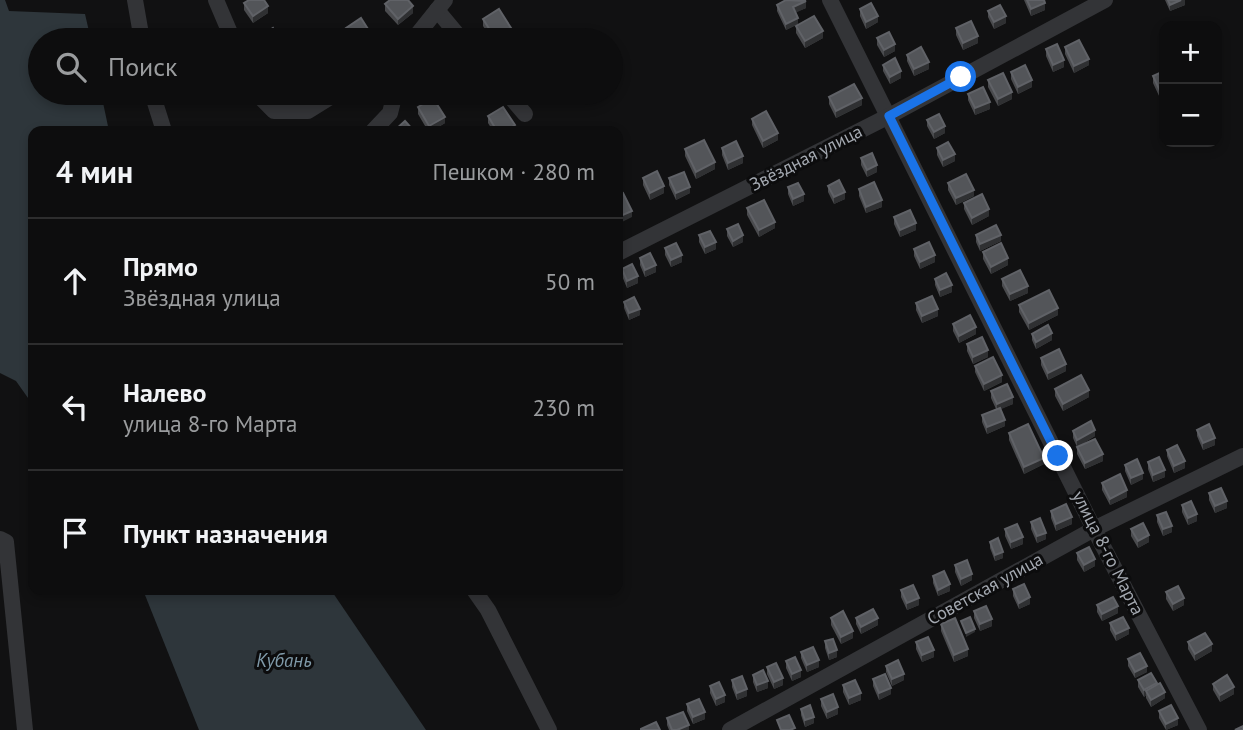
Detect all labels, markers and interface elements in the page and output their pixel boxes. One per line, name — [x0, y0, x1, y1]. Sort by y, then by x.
map controls — [1159, 21, 1222, 147]
button: + — [1159, 21, 1222, 84]
search box — [28, 28, 623, 105]
icon: search — [52, 48, 90, 86]
text: Поиск — [108, 50, 177, 83]
route start — [945, 61, 976, 92]
button: − — [1159, 84, 1222, 147]
street label: Звёздная улица — [746, 119, 866, 196]
text: 4 мин — [56, 152, 133, 191]
text: Пешком · 280 m — [432, 157, 595, 186]
text: Прямо — [123, 250, 198, 283]
icon: ahead — [56, 262, 94, 300]
text: 50 m — [545, 267, 595, 296]
text: Звёздная улица — [123, 283, 281, 312]
text: Налево — [123, 376, 207, 409]
icon: left — [56, 388, 94, 426]
text: 230 m — [533, 393, 595, 422]
text: улица 8-го Марта — [123, 409, 297, 438]
route end — [1042, 440, 1073, 471]
street label: улица 8-го Марта — [1067, 487, 1150, 619]
icon: arrive — [56, 514, 94, 552]
text: Пункт назначения — [123, 517, 328, 550]
street label: Советская улица — [923, 547, 1047, 630]
water label: Кубань — [256, 648, 312, 672]

